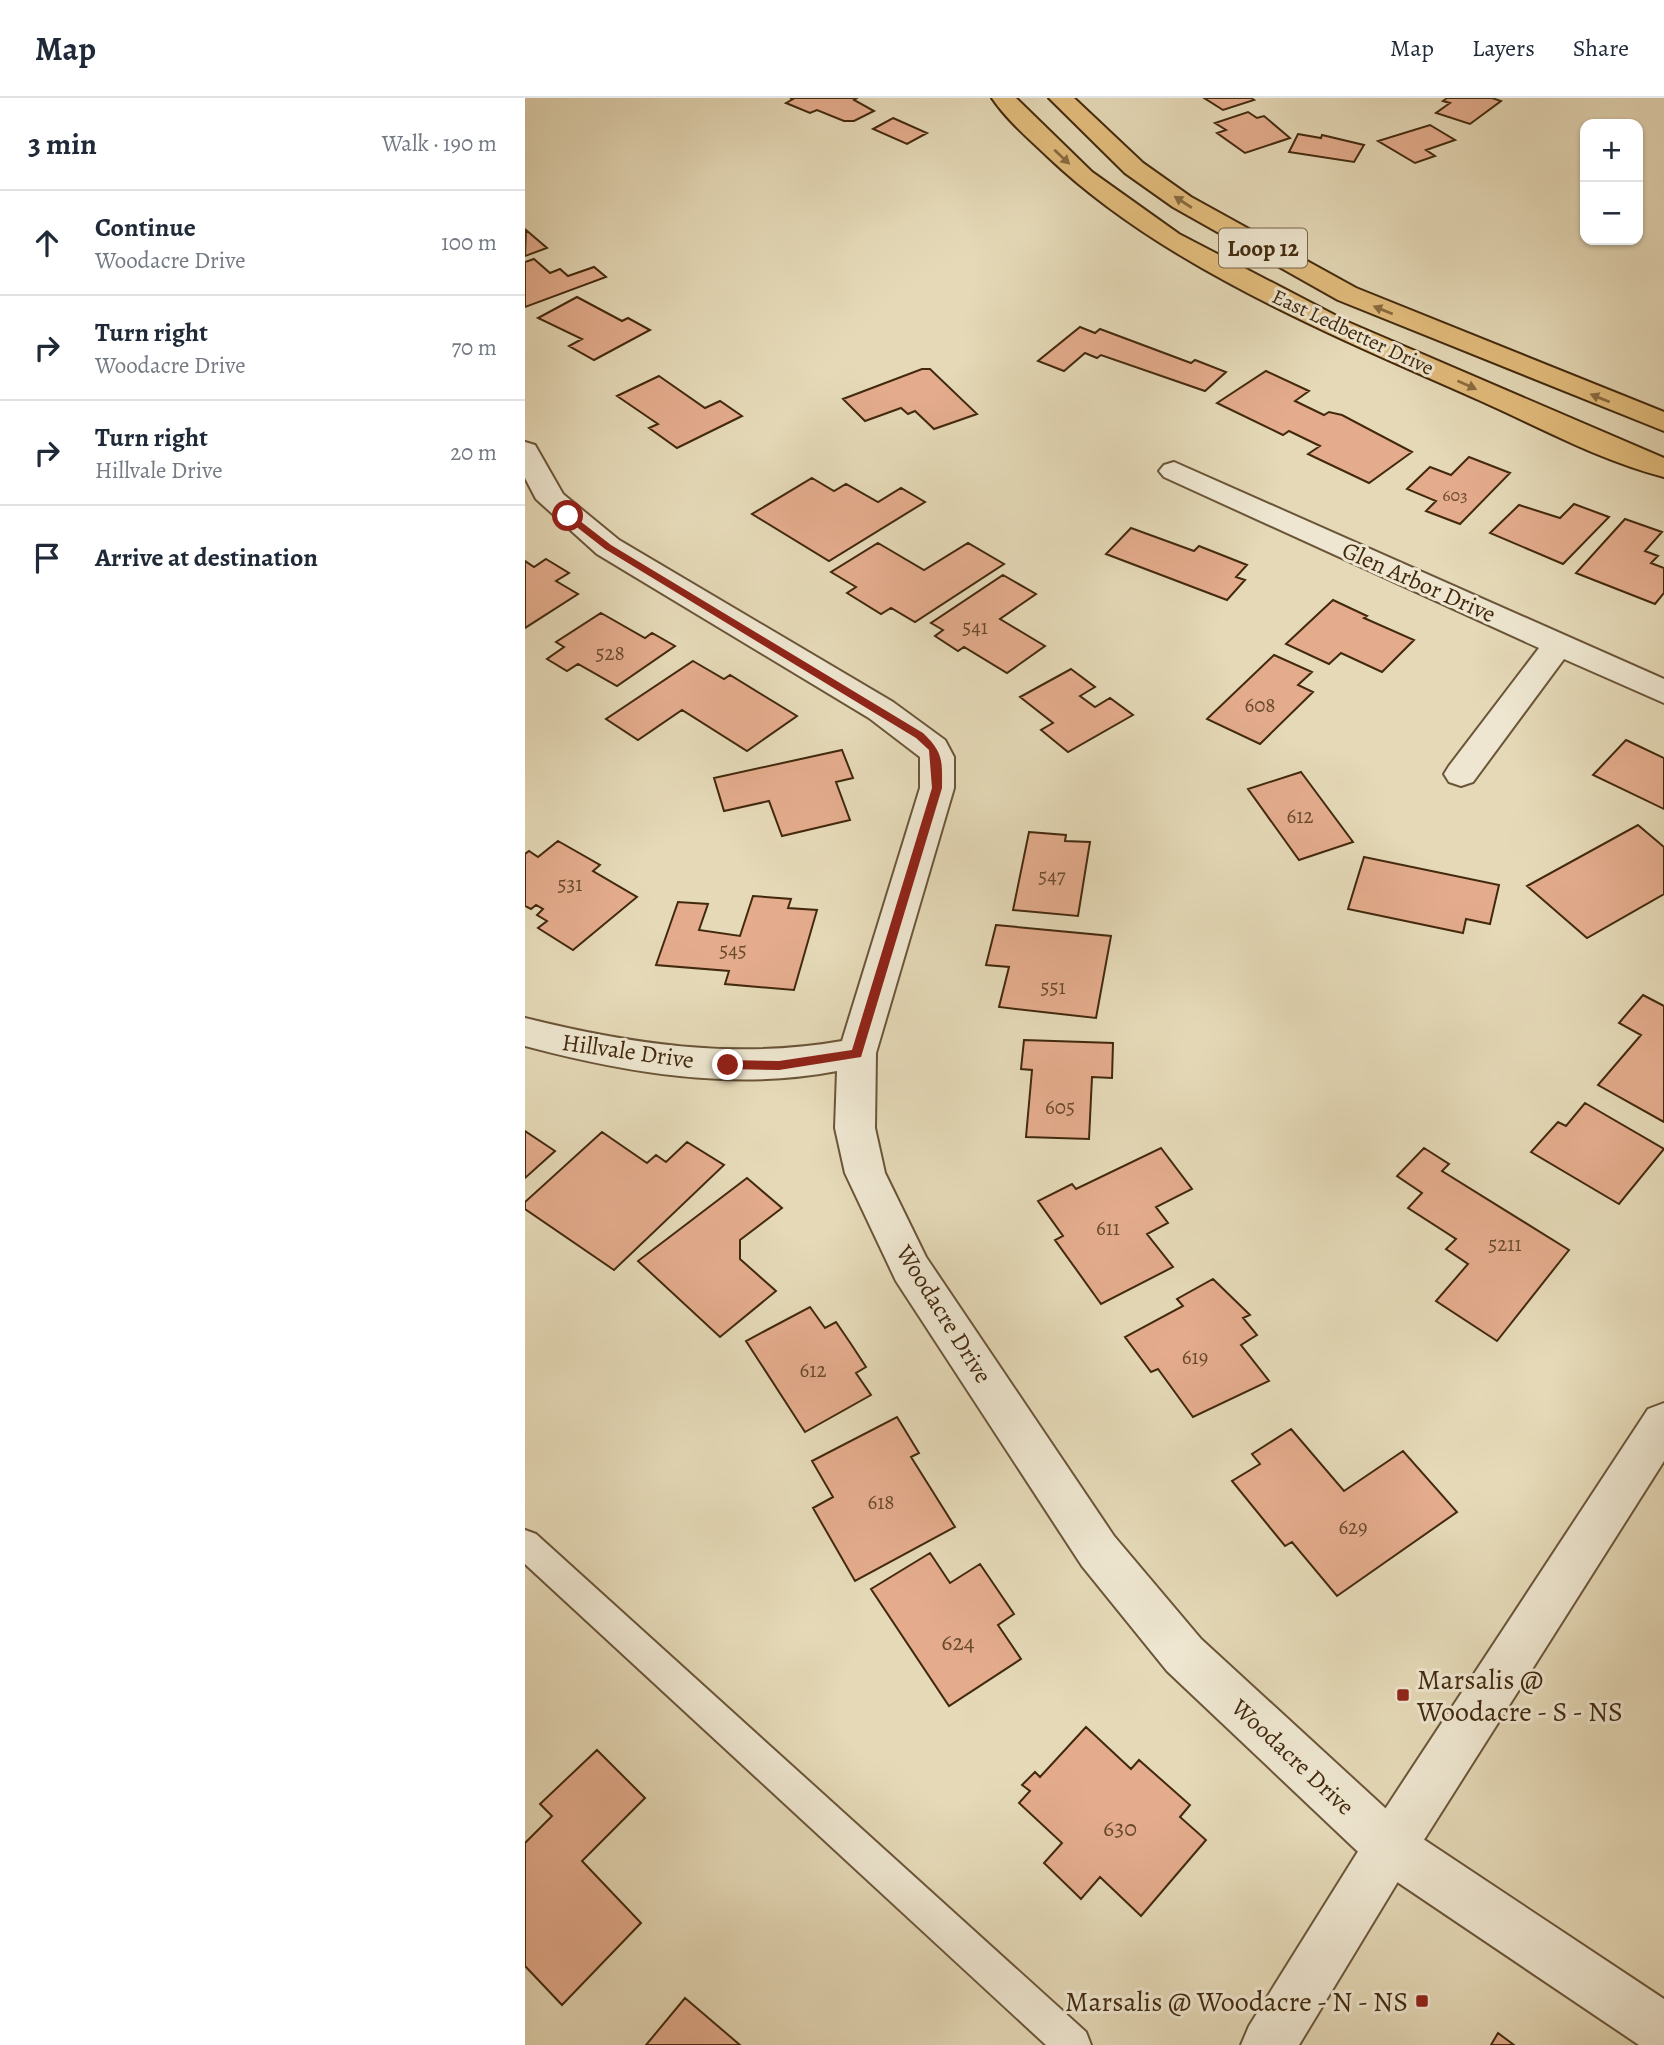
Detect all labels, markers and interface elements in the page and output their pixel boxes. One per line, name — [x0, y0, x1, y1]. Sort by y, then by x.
text: Map — [35, 26, 96, 71]
text: Map — [1390, 32, 1434, 64]
text: Layers — [1472, 32, 1535, 64]
text: Share — [1573, 32, 1629, 64]
map controls — [1580, 119, 1643, 245]
button: + — [1580, 119, 1643, 182]
text: 3 min — [28, 124, 97, 164]
text: Walk · 190 m — [382, 128, 497, 159]
one-way arrow — [1053, 149, 1070, 165]
button: − — [1580, 182, 1643, 245]
one-way arrow — [1173, 196, 1193, 209]
text: Continue — [95, 210, 196, 245]
icon: ahead — [28, 224, 66, 262]
text: 100 m — [441, 227, 497, 258]
road number: Loop 12 — [1219, 228, 1307, 267]
text: Woodacre Drive — [95, 245, 246, 276]
street label: East Ledbetter Drive — [1268, 282, 1438, 382]
one-way arrow — [1373, 304, 1394, 315]
text: Turn right — [95, 315, 208, 350]
icon: right — [28, 329, 66, 367]
text: 70 m — [451, 332, 497, 363]
text: Woodacre Drive — [95, 350, 246, 381]
one-way arrow — [1457, 380, 1478, 391]
one-way arrow — [1590, 392, 1611, 403]
text: Turn right — [95, 420, 208, 455]
icon: right — [28, 434, 66, 472]
text: 20 m — [450, 437, 497, 468]
text: Hillvale Drive — [95, 455, 223, 486]
house number: 603 — [1442, 483, 1468, 507]
route start — [552, 500, 583, 531]
street label: Glen Arbor Drive — [1337, 534, 1501, 630]
icon: arrive — [28, 539, 66, 577]
text: Arrive at destination — [95, 540, 318, 575]
house number: 541 — [962, 613, 988, 641]
house number: 528 — [595, 639, 625, 667]
house number: 608 — [1244, 691, 1276, 719]
house number: 612 — [1287, 802, 1313, 830]
house number: 547 — [1038, 862, 1066, 890]
house number: 531 — [558, 870, 582, 898]
house number: 545 — [719, 936, 747, 964]
house number: 551 — [1040, 973, 1066, 1001]
street label: Hillvale Drive — [560, 1026, 696, 1076]
route end — [712, 1049, 743, 1080]
house number: 605 — [1045, 1093, 1075, 1121]
house number: 611 — [1096, 1214, 1120, 1242]
house number: 5211 — [1488, 1230, 1522, 1258]
street label: Woodacre Drive — [888, 1238, 999, 1389]
house number: 619 — [1182, 1343, 1208, 1371]
house number: 612 — [800, 1356, 826, 1384]
house number: 618 — [867, 1488, 895, 1516]
house number: 629 — [1338, 1513, 1368, 1541]
house number: 624 — [941, 1626, 975, 1658]
place label: Marsalis @ Woodacre - S - NS — [1416, 1661, 1623, 1731]
marker: Marsalis @ Woodacre - S - NS — [1395, 1687, 1411, 1703]
street label: Woodacre Drive — [1224, 1691, 1361, 1822]
house number: 630 — [1103, 1812, 1137, 1844]
place label: Marsalis @ Woodacre - N - NS — [1065, 1983, 1408, 2021]
marker: Marsalis @ Woodacre - N - NS — [1414, 1993, 1430, 2009]

